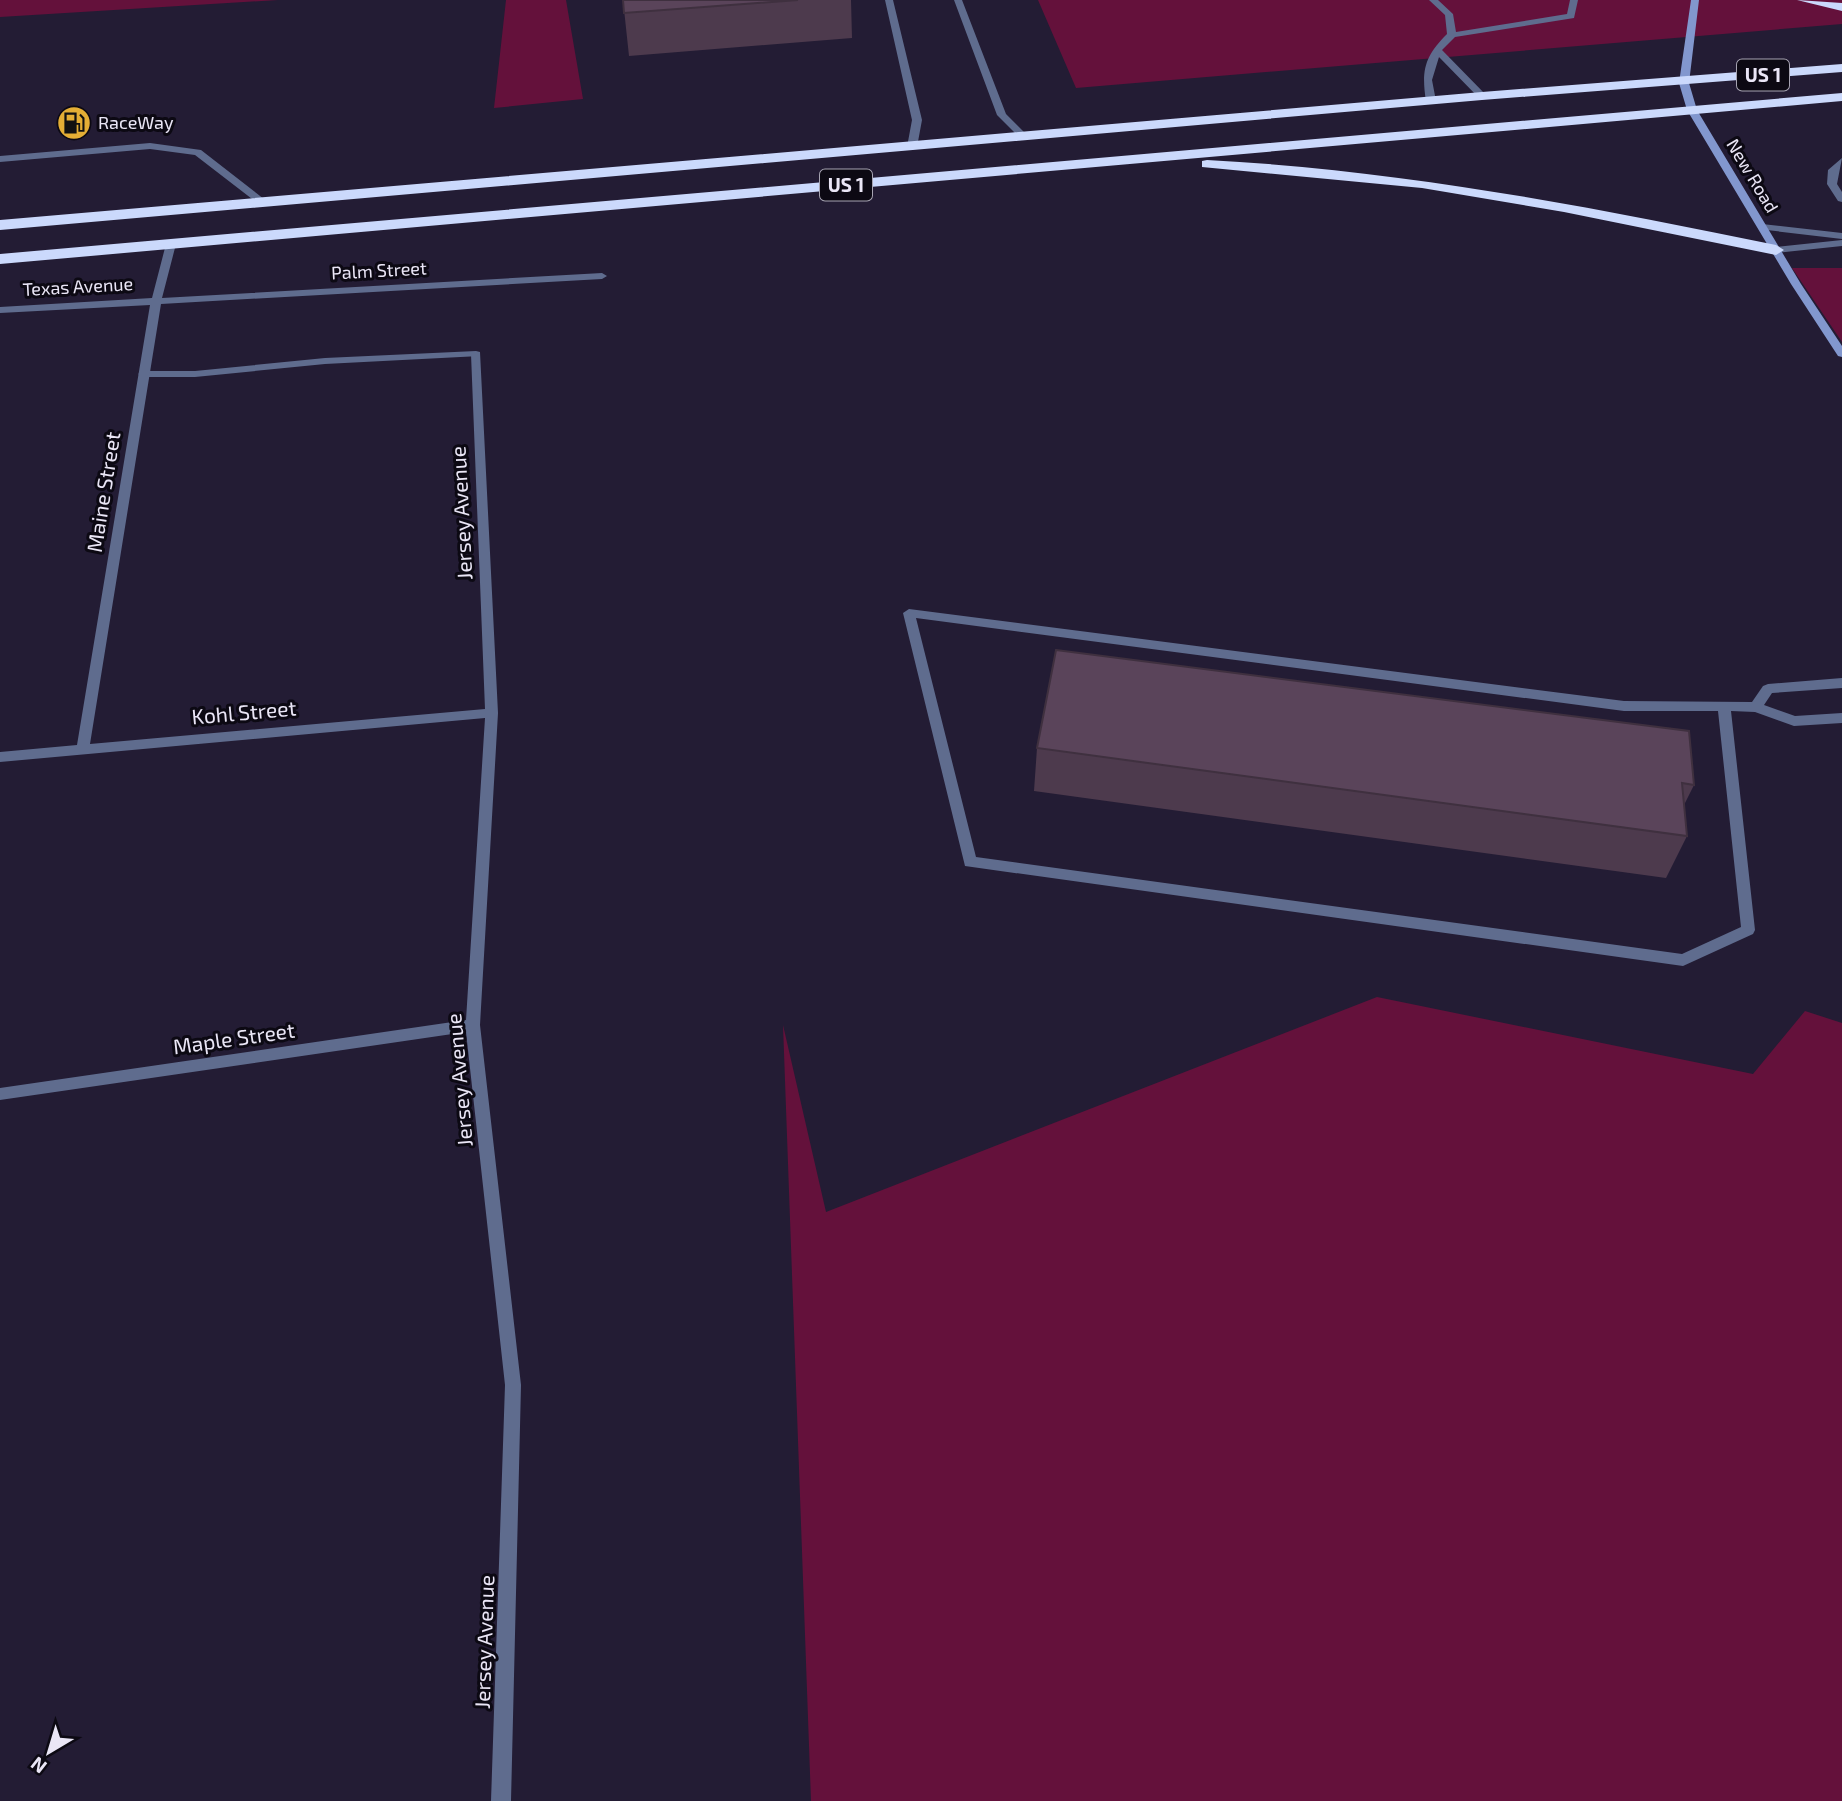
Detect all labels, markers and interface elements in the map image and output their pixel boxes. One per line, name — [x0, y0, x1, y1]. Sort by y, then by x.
road number: US 1 — [1737, 60, 1789, 90]
fuel station icon: RaceWay — [55, 104, 93, 142]
place label: RaceWay — [98, 111, 174, 133]
street label: New Road — [1722, 135, 1783, 216]
road number: US 1 — [820, 169, 872, 200]
street label: Palm Street — [331, 257, 427, 283]
street label: Texas Avenue — [22, 272, 134, 300]
street label: Maine Street — [81, 430, 124, 554]
street label: Jersey Avenue — [445, 446, 476, 581]
street label: Kohl Street — [190, 694, 297, 729]
street label: Jersey Avenue — [440, 1012, 477, 1148]
street label: Maple Street — [171, 1017, 296, 1058]
street label: Jersey Avenue — [469, 1575, 498, 1709]
north arrow — [14, 1717, 84, 1787]
text: N — [26, 1753, 51, 1779]

